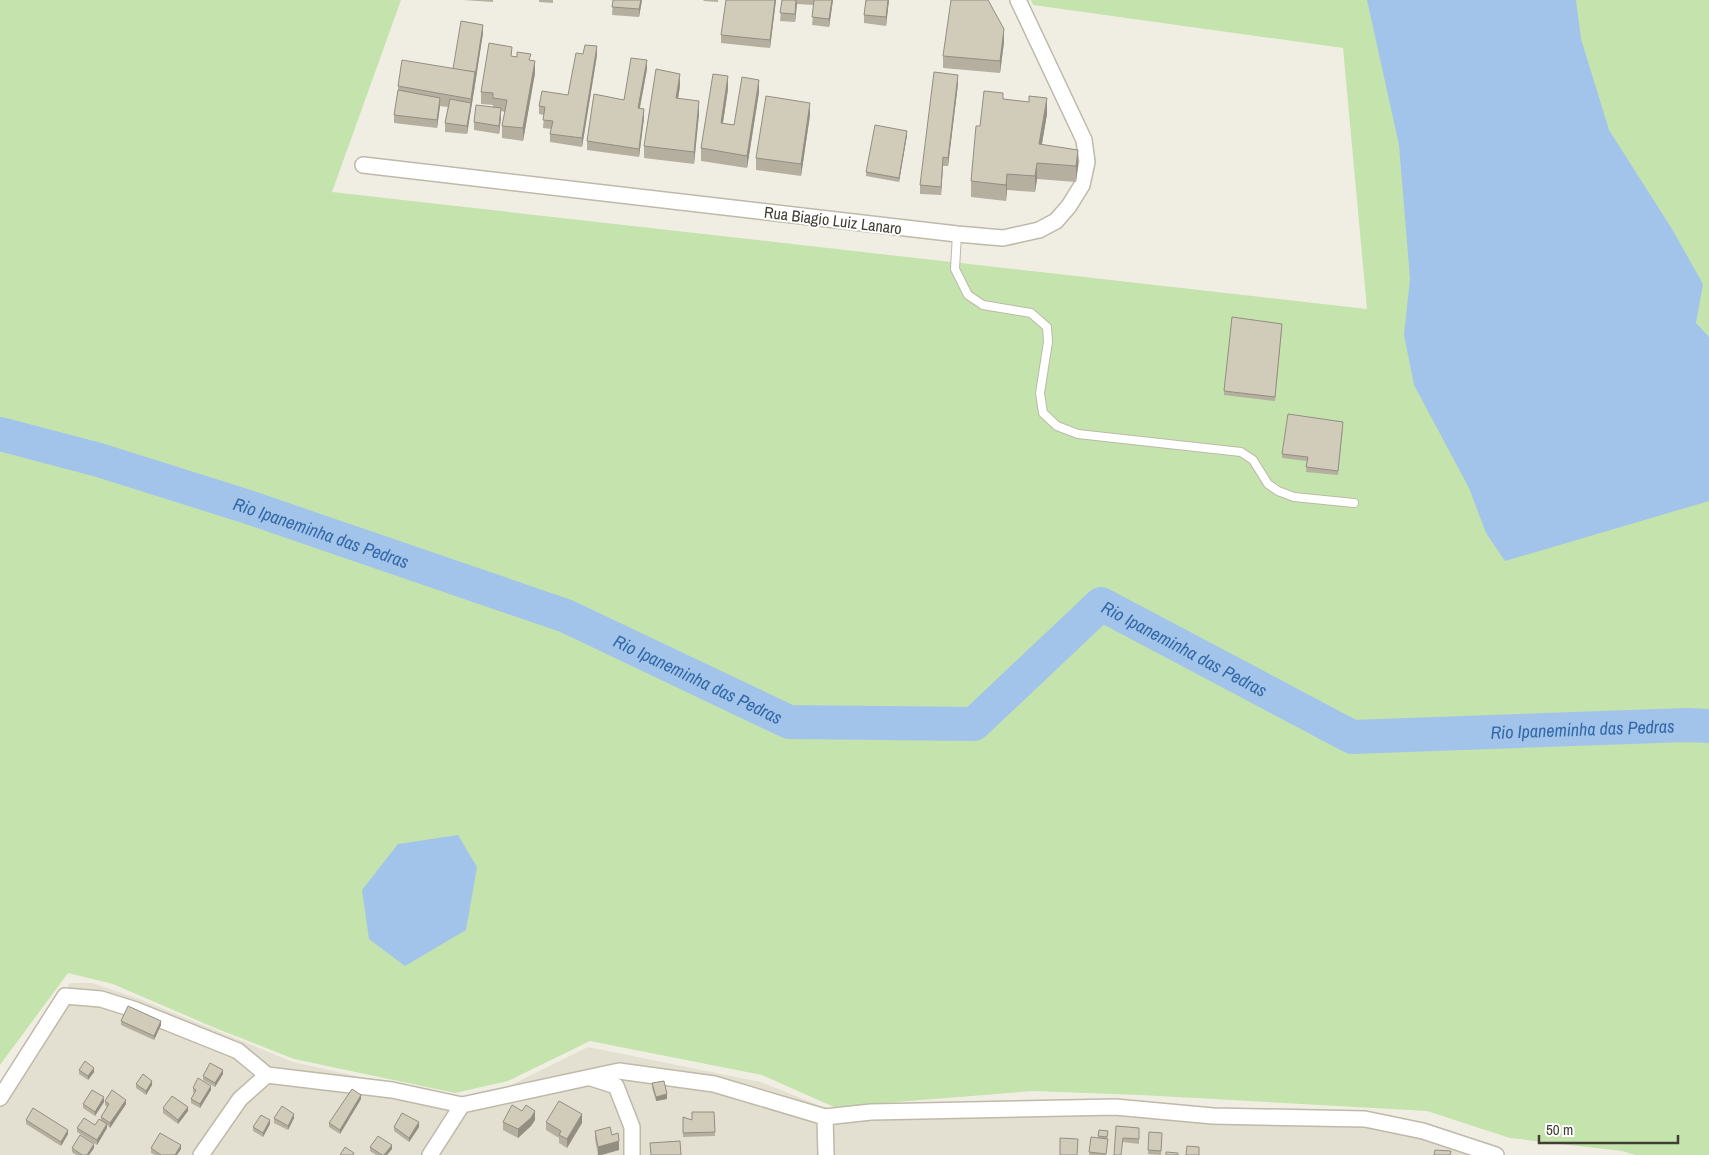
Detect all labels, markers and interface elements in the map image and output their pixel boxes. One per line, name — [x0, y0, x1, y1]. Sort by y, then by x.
street label: Rua Biagio Luiz Lanaro — [763, 201, 903, 239]
water label: Rio Ipaneminha das Pedras — [230, 491, 412, 574]
water label: Rio Ipaneminha das Pedras — [1097, 594, 1272, 702]
water label: Rio Ipaneminha das Pedras — [610, 628, 787, 730]
water label: Rio Ipaneminha das Pedras — [1490, 713, 1675, 745]
scale bar — [1539, 1112, 1678, 1144]
text: 50 m — [1546, 1119, 1573, 1140]

